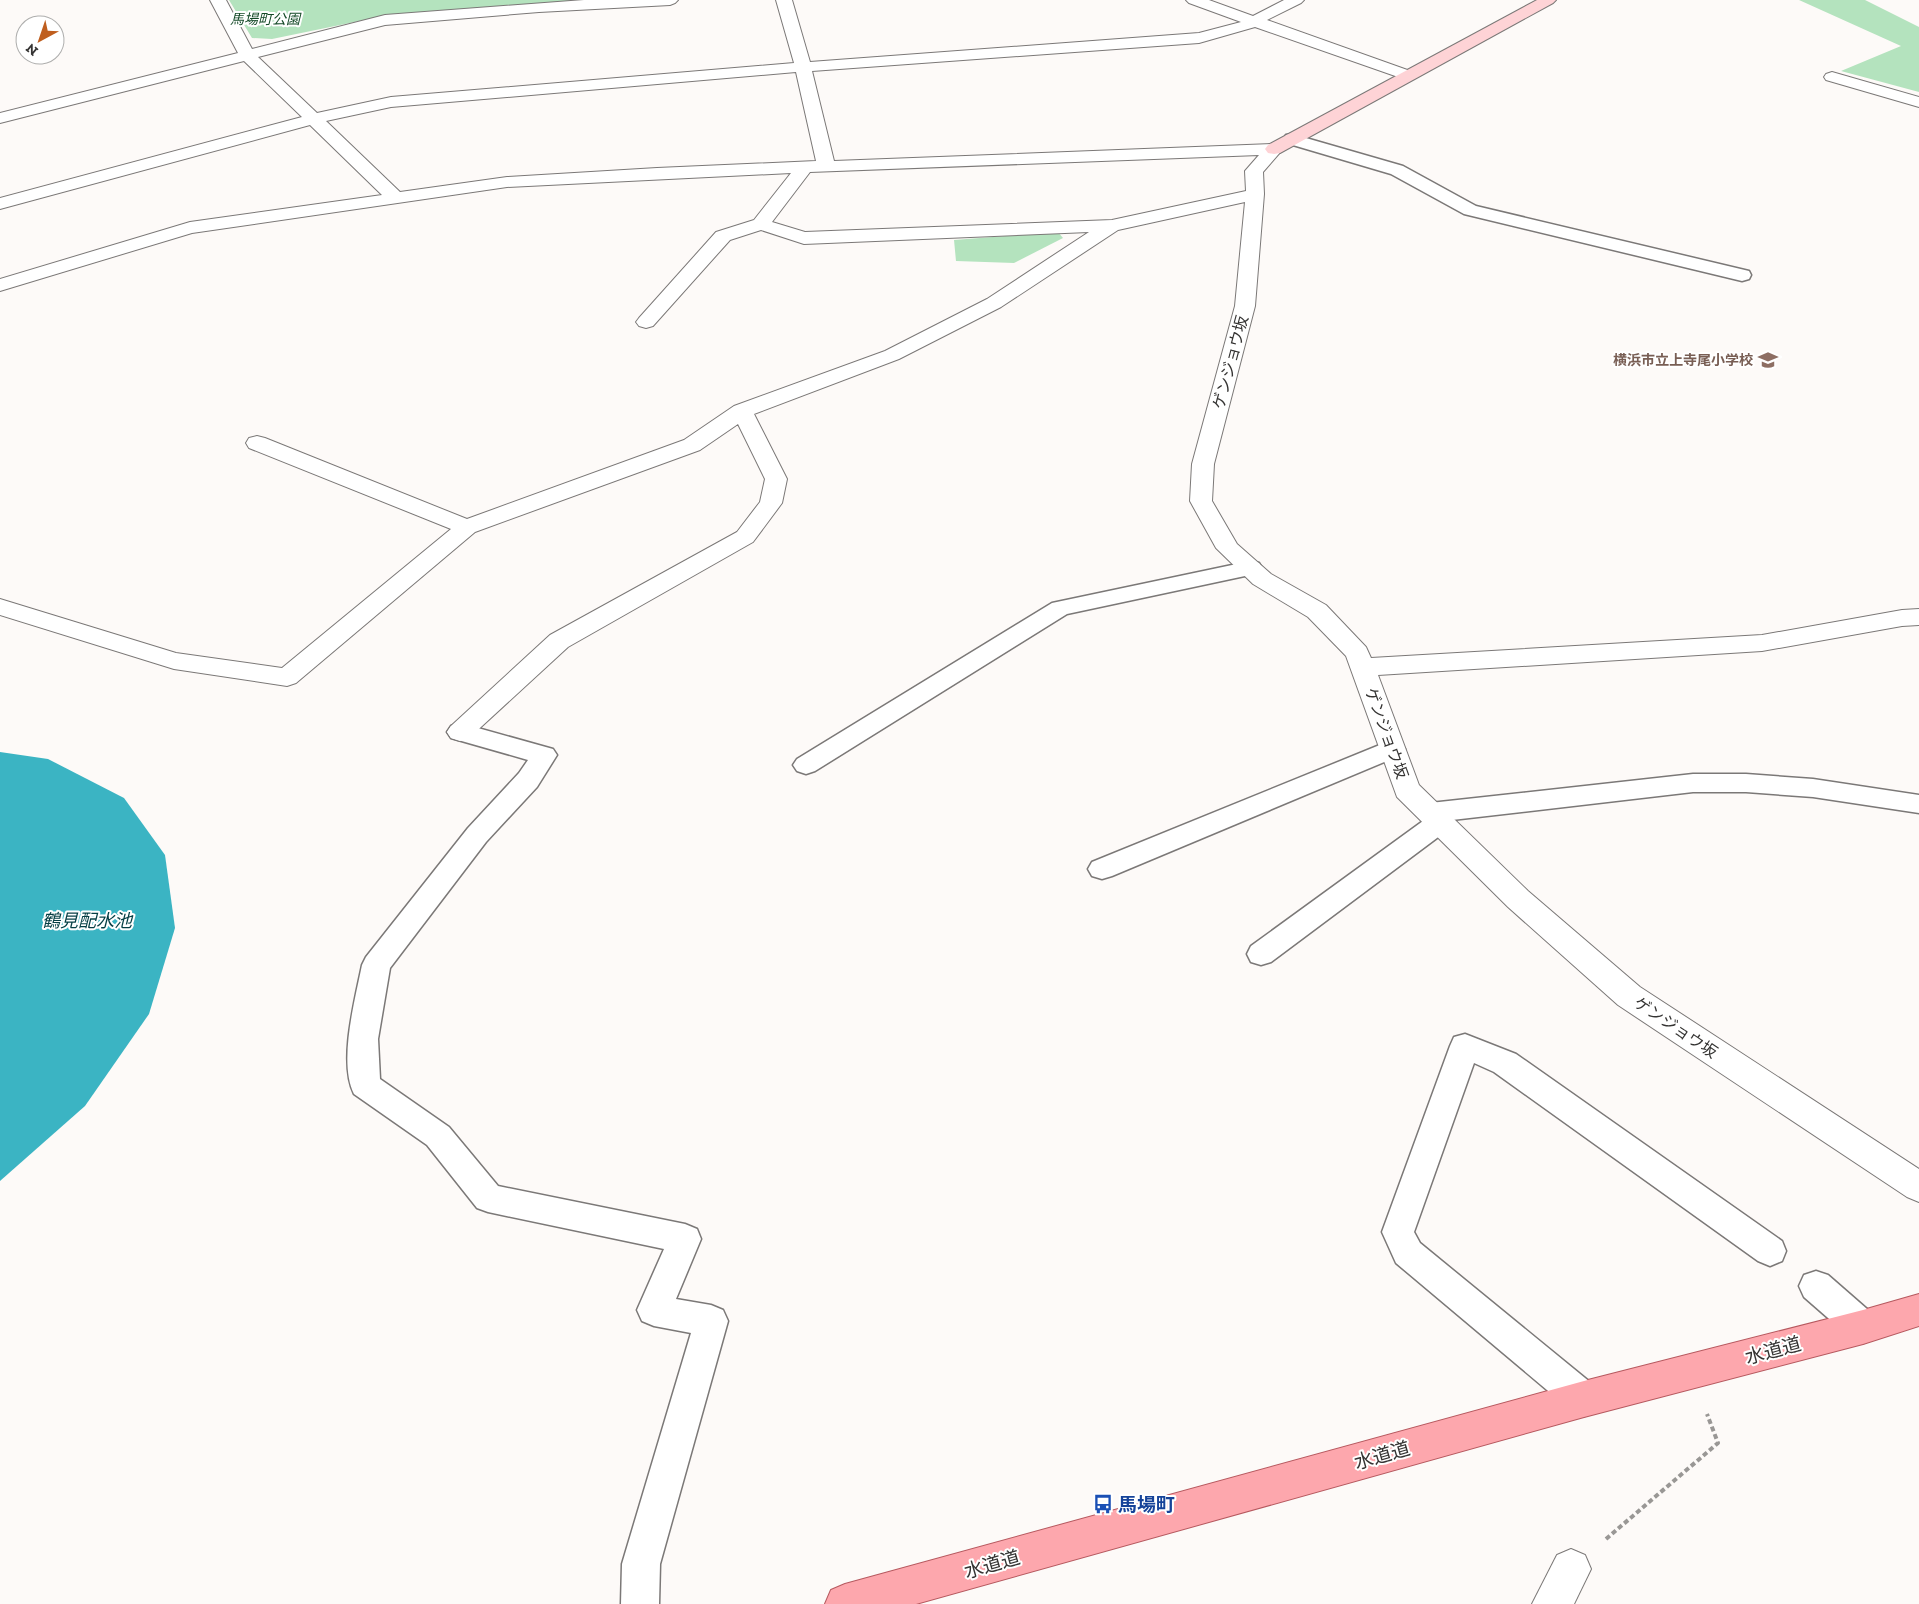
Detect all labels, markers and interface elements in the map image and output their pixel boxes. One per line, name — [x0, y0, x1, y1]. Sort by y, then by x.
park label: 馬場町公園 — [230, 11, 302, 28]
north arrow — [15, 15, 65, 65]
text: N — [22, 39, 42, 60]
street label: ゲンジョウ坂 — [1209, 313, 1252, 411]
school or university icon: 横浜市立上寺尾小学校 — [1757, 349, 1779, 371]
place label: 横浜市立上寺尾小学校 — [1613, 352, 1753, 369]
street label: ゲンジョウ坂 — [1361, 685, 1412, 782]
water label: 鶴見配水池 — [42, 910, 134, 932]
street label: ゲンジョウ坂 — [1631, 993, 1721, 1062]
street label: 水道道 — [1743, 1332, 1804, 1369]
street label: 水道道 — [1352, 1437, 1413, 1474]
bus stop icon: 馬場町 — [1092, 1493, 1114, 1515]
place label: 馬場町 — [1118, 1493, 1175, 1516]
street label: 水道道 — [962, 1546, 1023, 1583]

